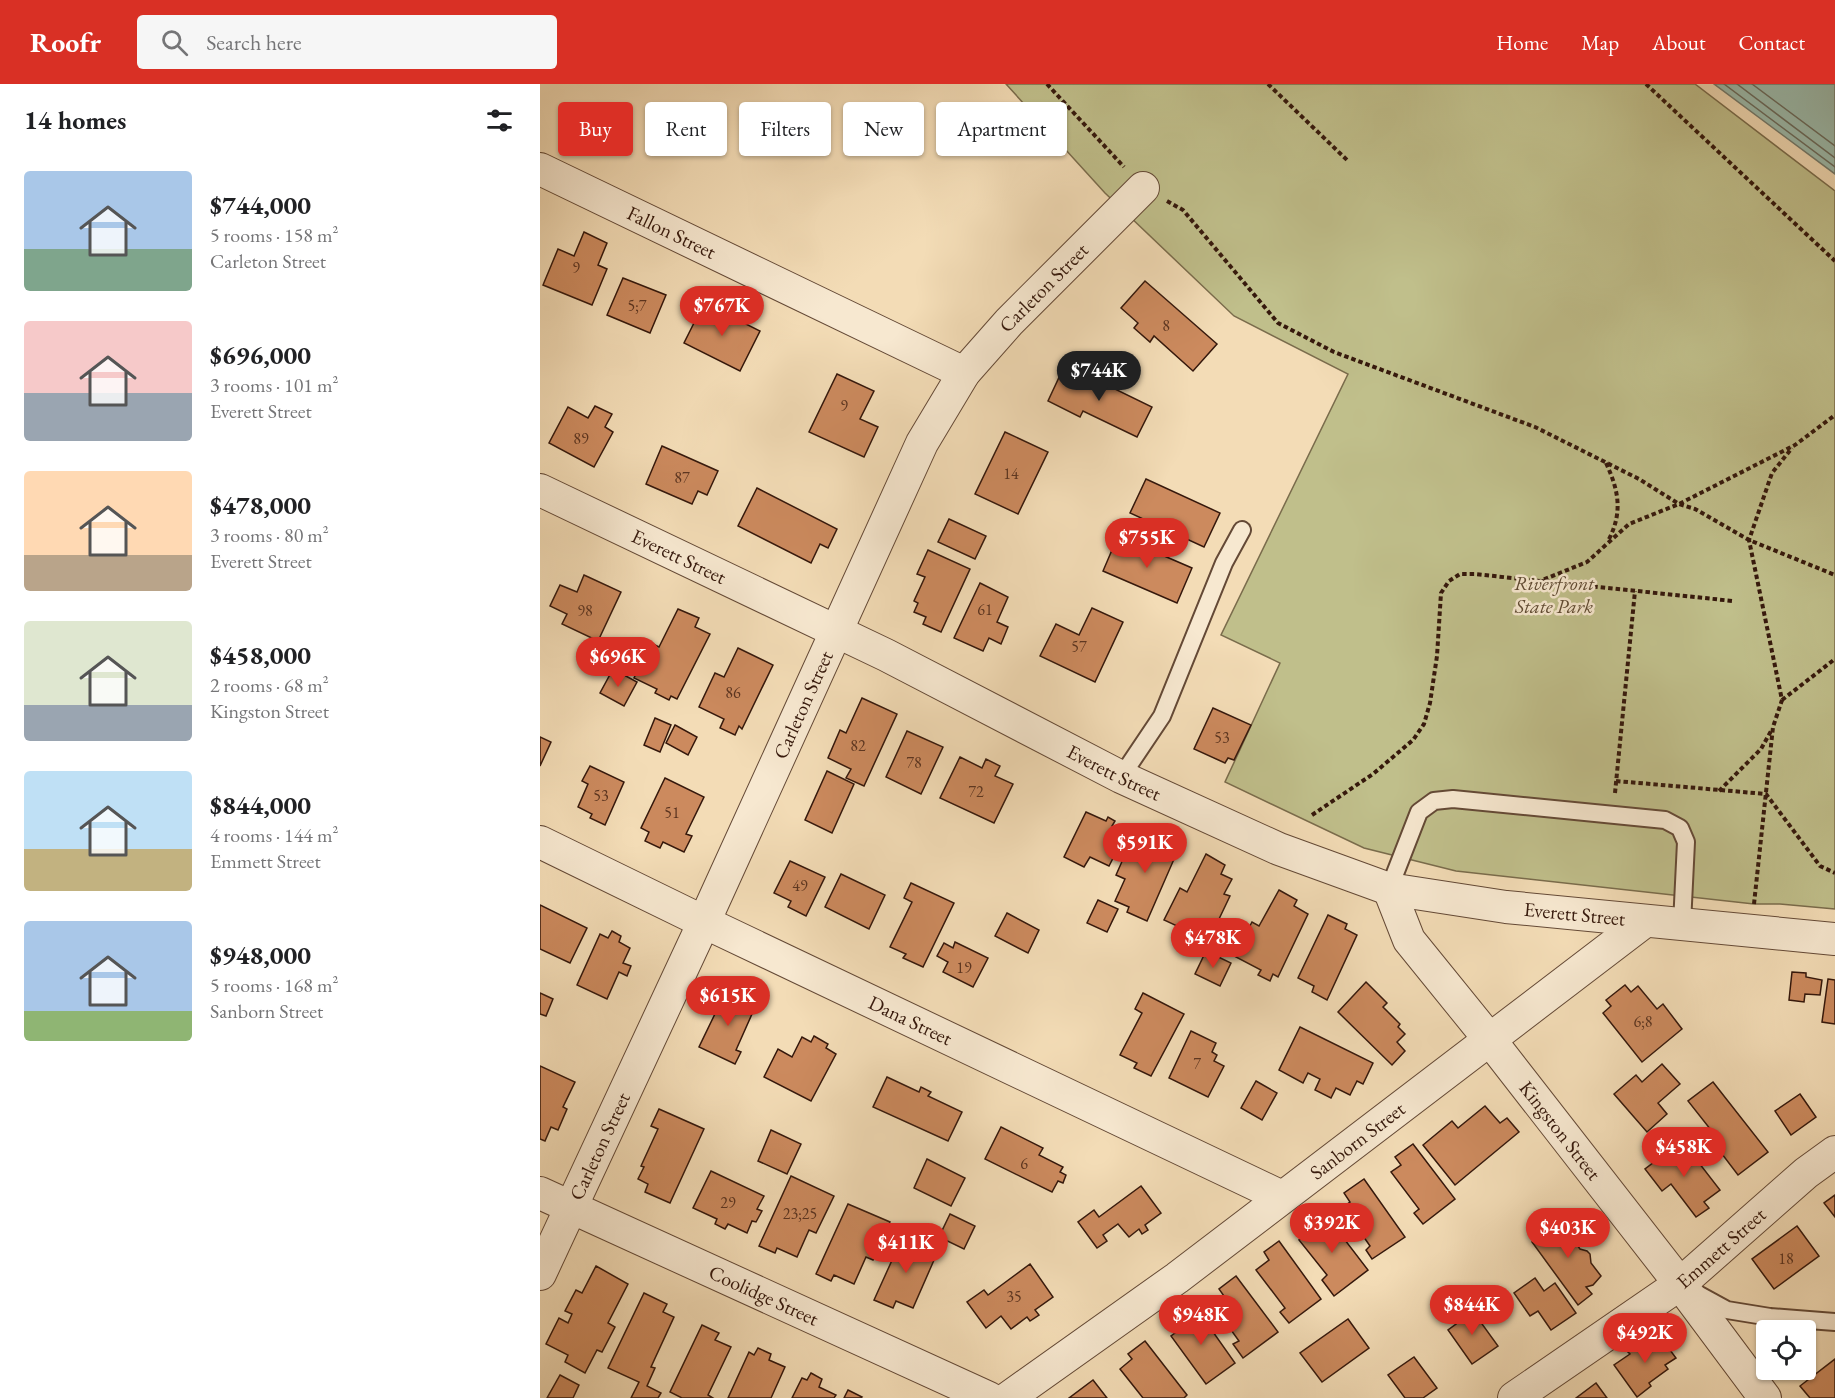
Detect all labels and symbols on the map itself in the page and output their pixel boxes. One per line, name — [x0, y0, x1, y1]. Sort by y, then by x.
street label: Fallon Street — [623, 200, 721, 265]
street label: Carleton Street — [993, 237, 1094, 338]
house number: 9 — [572, 257, 580, 278]
pin: $767K — [680, 286, 764, 337]
house number: 5;7 — [627, 295, 647, 316]
house number: 8 — [1162, 315, 1170, 336]
pin: $744K — [1057, 351, 1141, 402]
house number: 9 — [840, 395, 848, 416]
house number: 89 — [573, 428, 589, 449]
house number: 14 — [1003, 463, 1019, 484]
house number: 87 — [674, 467, 690, 488]
pin: $755K — [1105, 518, 1189, 569]
street label: Everett Street — [627, 523, 731, 590]
park label: Riverfront State Park — [1514, 570, 1595, 619]
house number: 61 — [977, 599, 993, 620]
house number: 98 — [577, 600, 593, 621]
house number: 57 — [1071, 636, 1087, 657]
pin: $696K — [576, 637, 660, 688]
street label: Carleton Street — [767, 646, 839, 763]
house number: 86 — [725, 682, 741, 703]
house number: 53 — [1214, 727, 1230, 748]
house number: 82 — [850, 735, 866, 756]
street label: Everett Street — [1063, 738, 1166, 807]
house number: 78 — [906, 752, 922, 773]
house number: 72 — [968, 781, 984, 802]
house number: 53 — [593, 785, 609, 806]
house number: 51 — [664, 802, 680, 823]
pin: $591K — [1103, 823, 1187, 874]
house number: 49 — [792, 875, 808, 896]
street label: Everett Street — [1523, 896, 1627, 932]
pin: $478K — [1171, 918, 1255, 969]
house number: 19 — [956, 957, 972, 978]
pin: $615K — [686, 976, 770, 1027]
street label: Dana Street — [864, 989, 957, 1052]
house number: 6;8 — [1633, 1011, 1653, 1032]
house number: 7 — [1193, 1053, 1201, 1074]
street label: Kingston Street — [1514, 1075, 1608, 1186]
street label: Carleton Street — [563, 1087, 636, 1204]
street label: Sanborn Street — [1304, 1095, 1411, 1185]
pin: $458K — [1642, 1127, 1726, 1178]
house number: 6 — [1020, 1153, 1028, 1174]
house number: 29 — [720, 1192, 736, 1213]
street label: Emmett Street — [1671, 1201, 1772, 1294]
house number: 23;25 — [783, 1203, 817, 1224]
pin: $392K — [1290, 1203, 1374, 1254]
pin: $403K — [1526, 1208, 1610, 1259]
pin: $411K — [864, 1223, 948, 1274]
house number: 18 — [1778, 1248, 1794, 1269]
street label: Coolidge Street — [705, 1259, 824, 1332]
pin: $844K — [1430, 1285, 1514, 1336]
house number: 35 — [1006, 1286, 1022, 1307]
pin: $948K — [1159, 1295, 1243, 1346]
pin: $492K — [1603, 1313, 1687, 1364]

